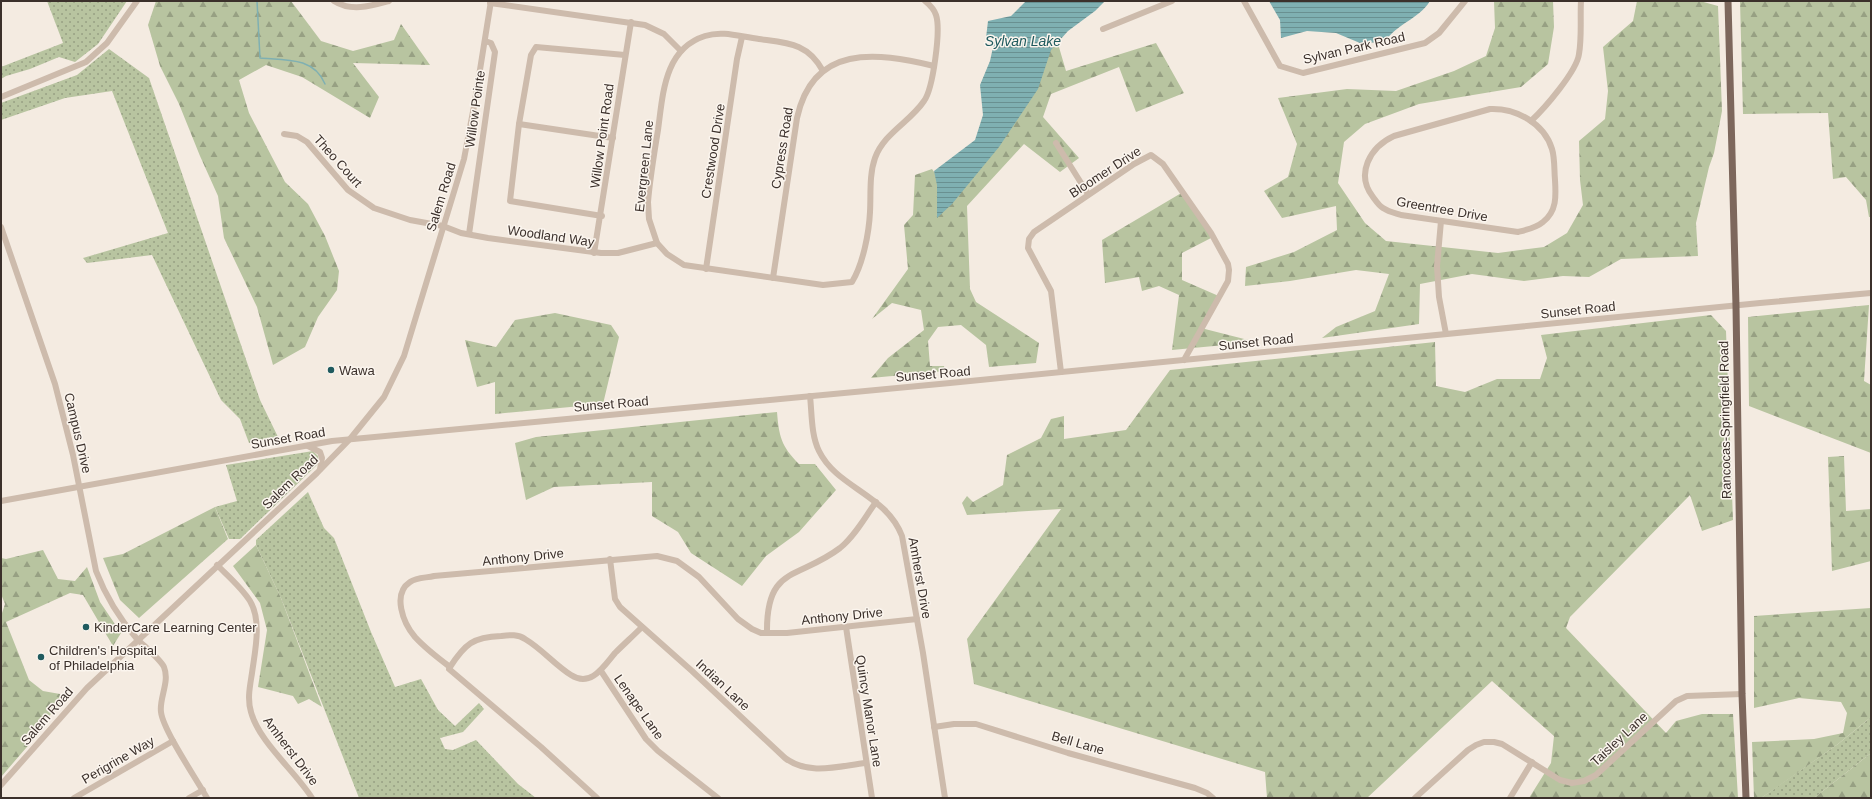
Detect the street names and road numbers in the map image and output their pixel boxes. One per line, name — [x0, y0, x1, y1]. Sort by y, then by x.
street label: Sylvan Park Road — [1302, 29, 1406, 67]
street label: Willow Pointe — [462, 69, 488, 149]
street label: Willow Point Road — [587, 83, 617, 189]
street label: Crestwood Drive — [698, 102, 728, 200]
street label: Cypress Road — [768, 106, 796, 190]
street label: Evergreen Lane — [632, 119, 656, 213]
street label: Theo Court — [311, 132, 366, 190]
street label: Bloomer Drive — [1066, 143, 1144, 201]
street label: Salem Road — [423, 161, 459, 233]
street label: Greentree Drive — [1395, 194, 1489, 224]
street label: Woodland Way — [507, 222, 596, 250]
street label: Sunset Road — [1540, 299, 1616, 321]
street label: Sunset Road — [1218, 331, 1294, 353]
street label: Rancocas-Springfield Road — [1716, 341, 1734, 499]
street label: Sunset Road — [895, 363, 971, 385]
street label: Campus Drive — [61, 391, 95, 475]
street label: Sunset Road — [573, 393, 649, 415]
street label: Sunset Road — [250, 424, 326, 452]
street label: Salem Road — [259, 452, 321, 512]
street label: Amherst Drive — [905, 536, 935, 620]
street label: Anthony Drive — [482, 545, 564, 569]
street label: Anthony Drive — [801, 604, 883, 628]
street label: Quincy Manor Lane — [853, 654, 885, 768]
street label: Indian Lane — [693, 656, 753, 714]
street label: Lenape Lane — [611, 672, 667, 742]
street label: Salem Road — [18, 684, 76, 748]
street label: Taisley Lane — [1587, 709, 1651, 769]
street label: Amherst Drive — [260, 714, 322, 788]
street label: Bell Lane — [1050, 728, 1106, 758]
street label: Perigrine Way — [79, 733, 157, 787]

